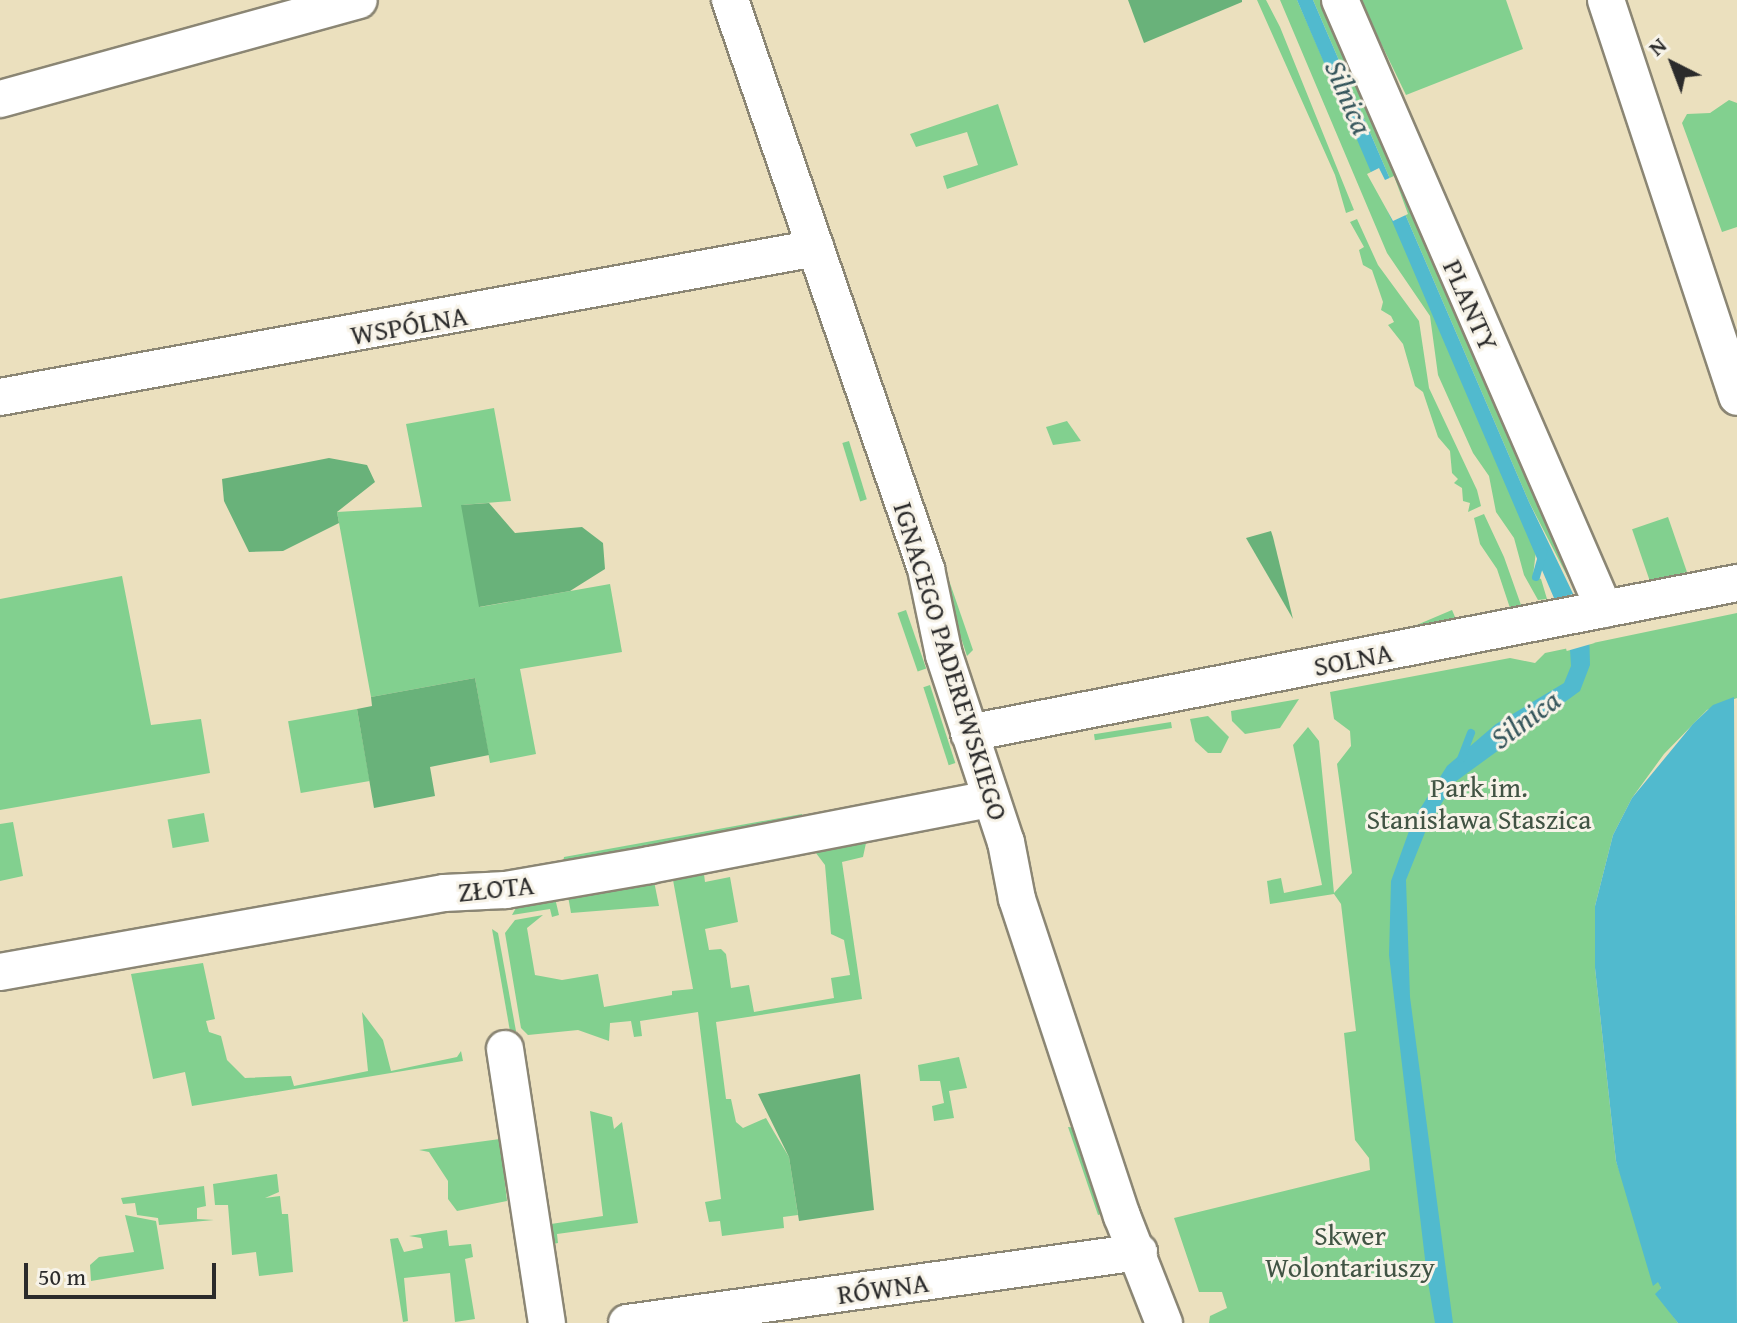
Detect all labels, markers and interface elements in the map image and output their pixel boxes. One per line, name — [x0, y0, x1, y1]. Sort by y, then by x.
north arrow — [1633, 24, 1713, 104]
text: N — [1641, 29, 1673, 63]
water label: Silnica — [1317, 54, 1381, 140]
street label: PLANTY — [1436, 254, 1506, 356]
street label: WSPÓLNA — [348, 298, 470, 352]
street label: IGNACEGO PADEREWSKIEGO — [887, 498, 1015, 824]
street label: SOLNA — [1311, 635, 1395, 683]
water label: Silnica — [1483, 682, 1567, 756]
park label: Park im. Stanisława Staszica — [1366, 770, 1592, 836]
street label: ZŁOTA — [456, 867, 536, 909]
park label: Skwer Wolontariuszy — [1265, 1218, 1435, 1284]
scale bar — [28, 1247, 220, 1297]
text: 50 m — [38, 1259, 86, 1294]
street label: RÓWNA — [835, 1265, 931, 1311]

